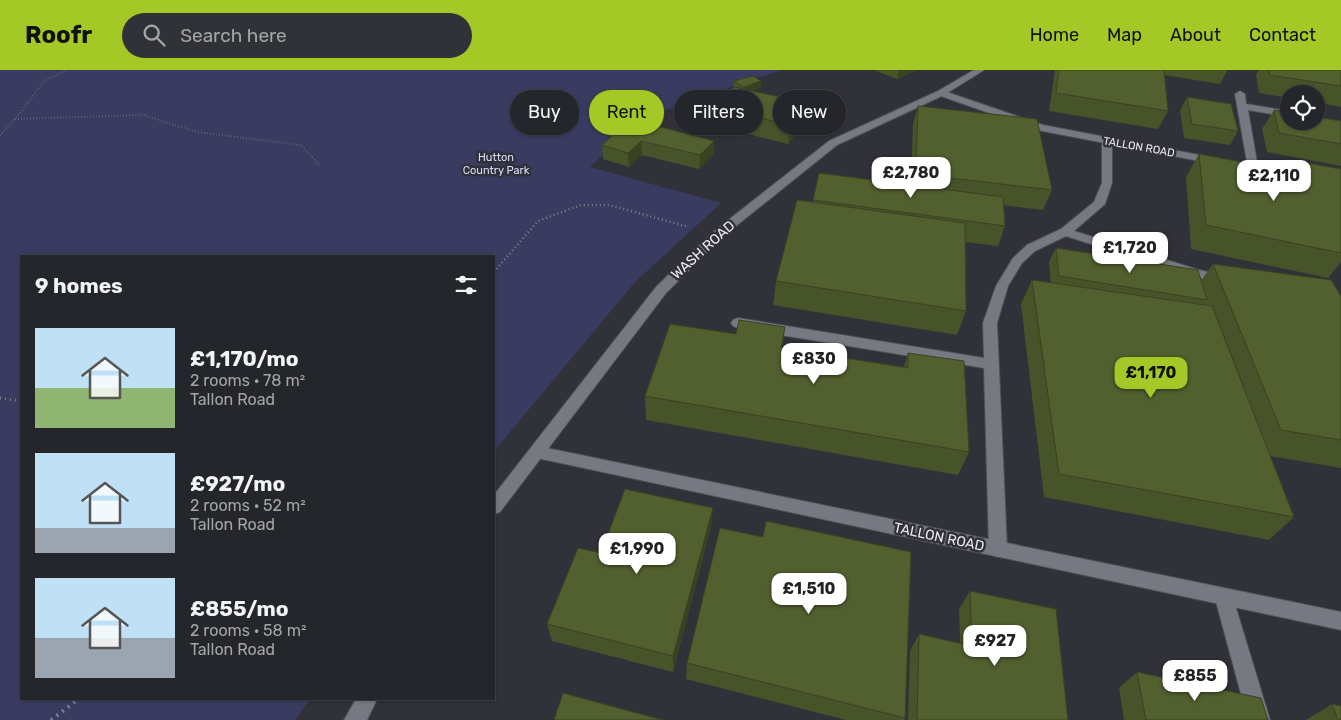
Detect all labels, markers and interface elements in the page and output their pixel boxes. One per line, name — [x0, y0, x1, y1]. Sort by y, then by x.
search box — [122, 13, 472, 58]
text: Roofr — [25, 21, 92, 49]
icon: search — [140, 21, 168, 49]
text: Search here — [180, 24, 287, 47]
text: Home — [1030, 24, 1079, 46]
text: Map — [1107, 24, 1142, 46]
text: About — [1170, 24, 1221, 46]
text: Contact — [1249, 24, 1316, 46]
map controls — [1280, 85, 1325, 130]
button: locate — [1280, 85, 1325, 130]
chip: Buy — [510, 90, 579, 135]
chip: Rent — [589, 90, 664, 135]
chip: Filters — [674, 90, 763, 135]
chip: New — [773, 90, 846, 135]
street label: TALLON ROAD — [1102, 134, 1176, 160]
park label: Hutton Country Park — [463, 151, 530, 177]
pin: £2,780 — [870, 156, 952, 199]
pin: £2,110 — [1233, 160, 1315, 202]
text: £2,780 — [883, 163, 939, 182]
text: £2,110 — [1248, 166, 1300, 185]
street label: WASH ROAD — [668, 217, 738, 283]
pin: £1,720 — [1089, 232, 1171, 274]
text: £1,720 — [1103, 238, 1157, 257]
icon: filters — [452, 271, 480, 299]
text: 9 homes — [35, 273, 123, 298]
pin: £830 — [784, 342, 844, 385]
text: £1,170/mo — [190, 346, 299, 371]
icon: home — [75, 348, 135, 408]
text: £830 — [792, 349, 836, 368]
pin: £1,170 — [1110, 356, 1192, 399]
text: £1,170 — [1126, 363, 1176, 382]
text: 2 rooms · 78 m² — [190, 371, 305, 390]
text: Tallon Road — [190, 390, 275, 409]
text: £927/mo — [190, 471, 285, 496]
icon: home — [75, 473, 135, 533]
text: 2 rooms · 52 m² — [190, 496, 306, 515]
text: Tallon Road — [190, 515, 275, 534]
street label: TALLON ROAD — [892, 519, 986, 555]
pin: £1,990 — [596, 532, 678, 575]
text: £1,990 — [610, 539, 664, 558]
pin: £1,510 — [768, 572, 850, 615]
text: £1,510 — [783, 579, 836, 598]
text: £855/mo — [190, 596, 289, 621]
icon: home — [75, 598, 135, 658]
text: 2 rooms · 58 m² — [190, 621, 306, 640]
pin: £927 — [965, 624, 1025, 667]
text: £927 — [974, 631, 1016, 650]
text: Tallon Road — [190, 640, 275, 659]
pin: £855 — [1165, 660, 1225, 702]
text: £855 — [1173, 666, 1217, 685]

